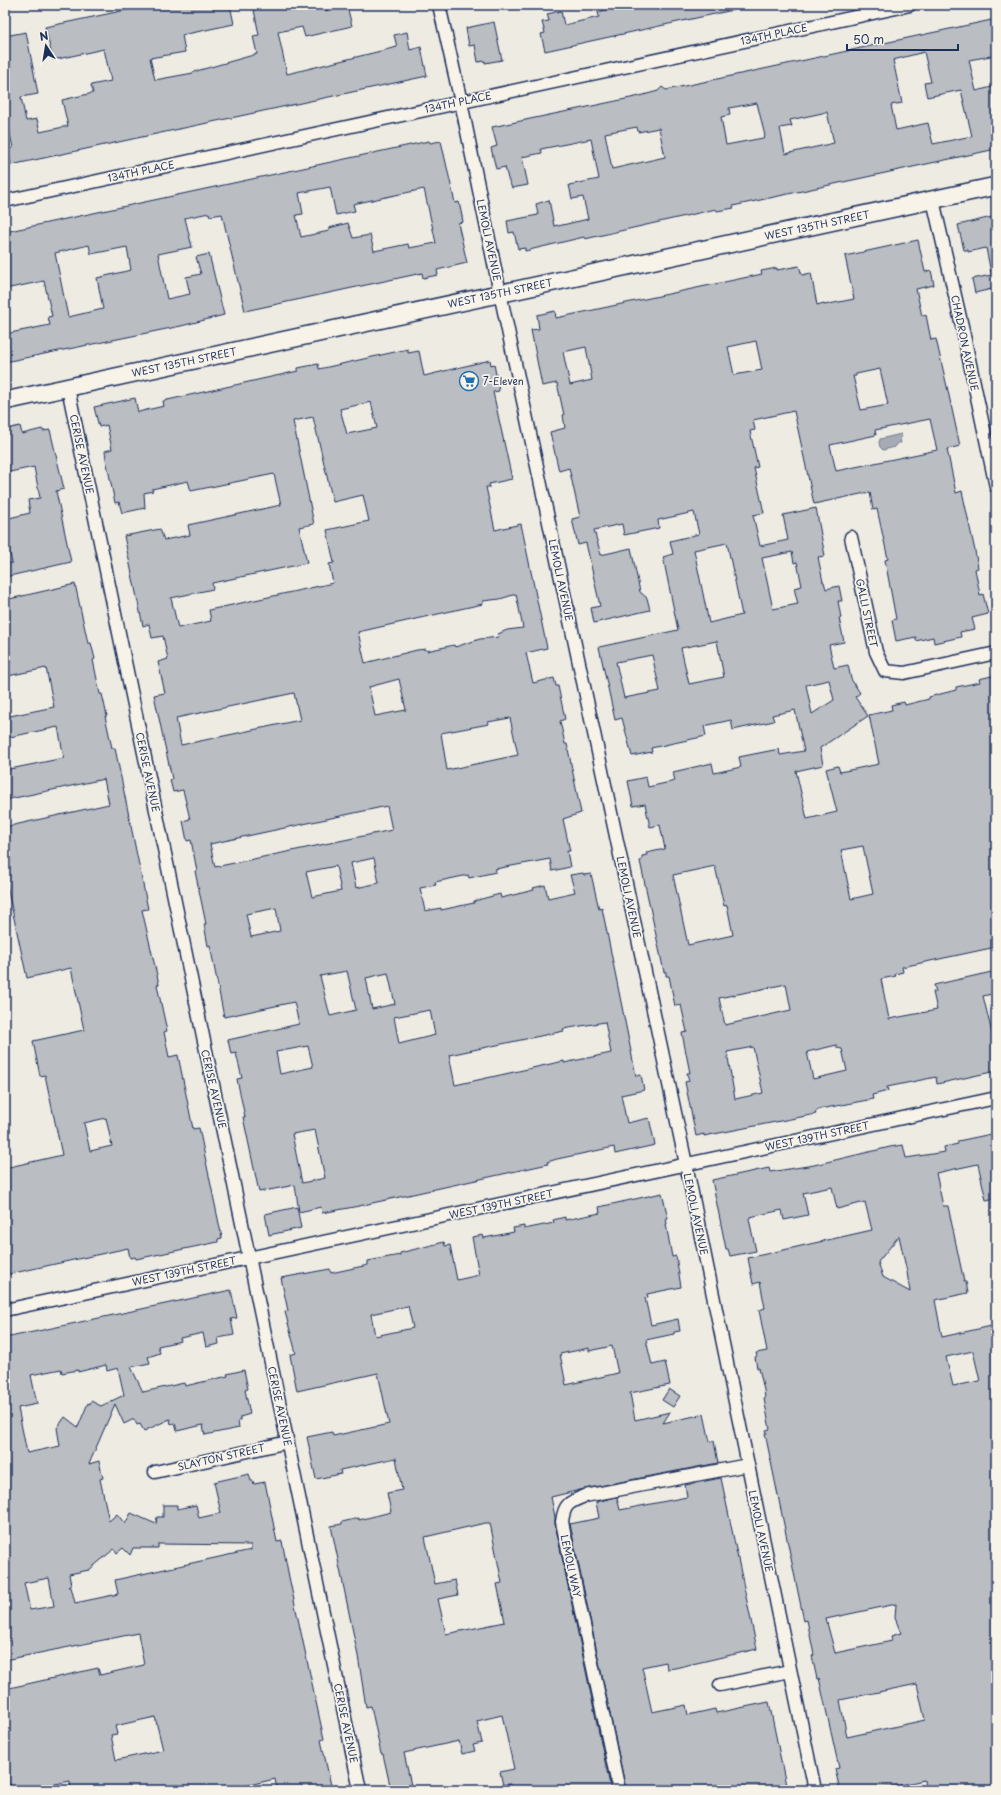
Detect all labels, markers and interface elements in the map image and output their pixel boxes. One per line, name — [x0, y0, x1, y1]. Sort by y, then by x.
street label: 134TH PLACE — [739, 19, 809, 48]
north arrow — [26, 26, 66, 66]
text: N — [38, 26, 50, 45]
scale bar — [847, 26, 958, 52]
text: 50 m — [853, 30, 884, 48]
street label: 134TH PLACE — [423, 87, 493, 116]
street label: 134TH PLACE — [106, 156, 176, 185]
street label: LEMOLI AVENUE — [473, 198, 505, 282]
street label: WEST 135TH STREET — [763, 206, 871, 243]
street label: WEST 135TH STREET — [446, 274, 554, 311]
street label: CHADRON AVENUE — [948, 294, 983, 392]
street label: WEST 135TH STREET — [130, 343, 238, 380]
supermarket icon: 7-Eleven — [458, 370, 480, 392]
place label: 7-Eleven — [483, 373, 524, 388]
street label: CERISE AVENUE — [67, 413, 98, 495]
street label: LEMOLI AVENUE — [545, 538, 577, 622]
street label: GALLI STREET — [853, 577, 882, 649]
street label: CERISE AVENUE — [133, 731, 164, 813]
street label: LEMOLI AVENUE — [613, 855, 645, 939]
street label: CERISE AVENUE — [198, 1048, 231, 1130]
street label: WEST 139TH STREET — [763, 1117, 870, 1154]
street label: LEMOLI AVENUE — [680, 1172, 712, 1256]
street label: WEST 139TH STREET — [447, 1185, 554, 1222]
street label: WEST 139TH STREET — [130, 1252, 237, 1289]
street label: CERISE AVENUE — [265, 1365, 296, 1447]
street label: SLAYTON STREET — [176, 1439, 266, 1474]
street label: LEMOLI AVENUE — [745, 1489, 777, 1573]
street label: LEMOLI WAY — [558, 1533, 586, 1599]
street label: CERISE AVENUE — [331, 1682, 362, 1764]

